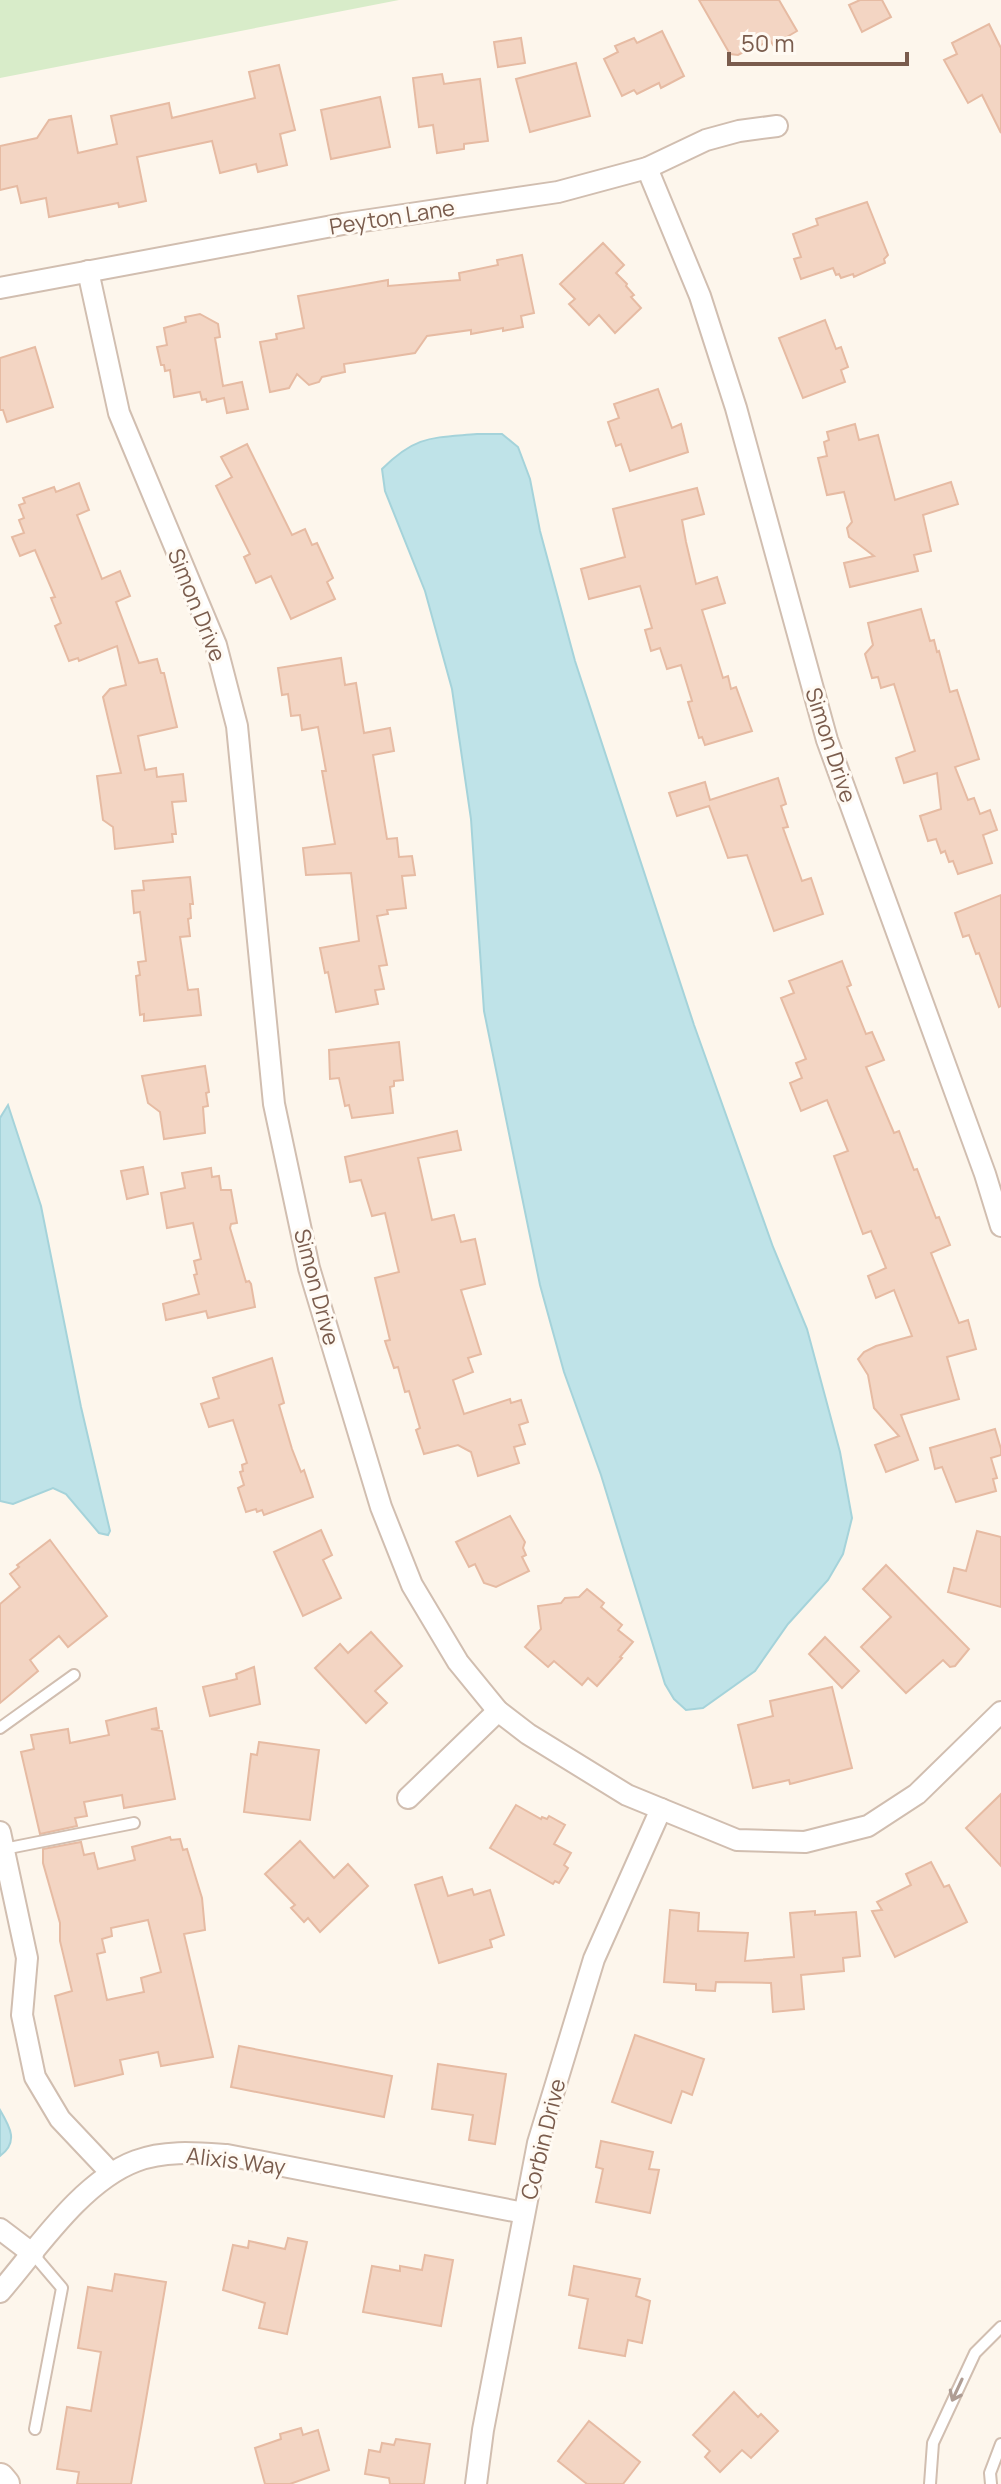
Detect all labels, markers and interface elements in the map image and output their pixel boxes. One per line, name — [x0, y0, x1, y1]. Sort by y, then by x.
scale bar — [729, 16, 907, 66]
text: 50 m — [741, 26, 795, 59]
street label: Peyton Lane — [327, 192, 457, 242]
street label: Simon Drive — [161, 544, 233, 666]
street label: Simon Drive — [798, 684, 864, 806]
street label: Simon Drive — [287, 1226, 347, 1349]
street label: Corbin Drive — [513, 2075, 573, 2203]
street label: Alixis Way — [185, 2140, 288, 2182]
one-way arrow — [949, 2378, 964, 2402]

